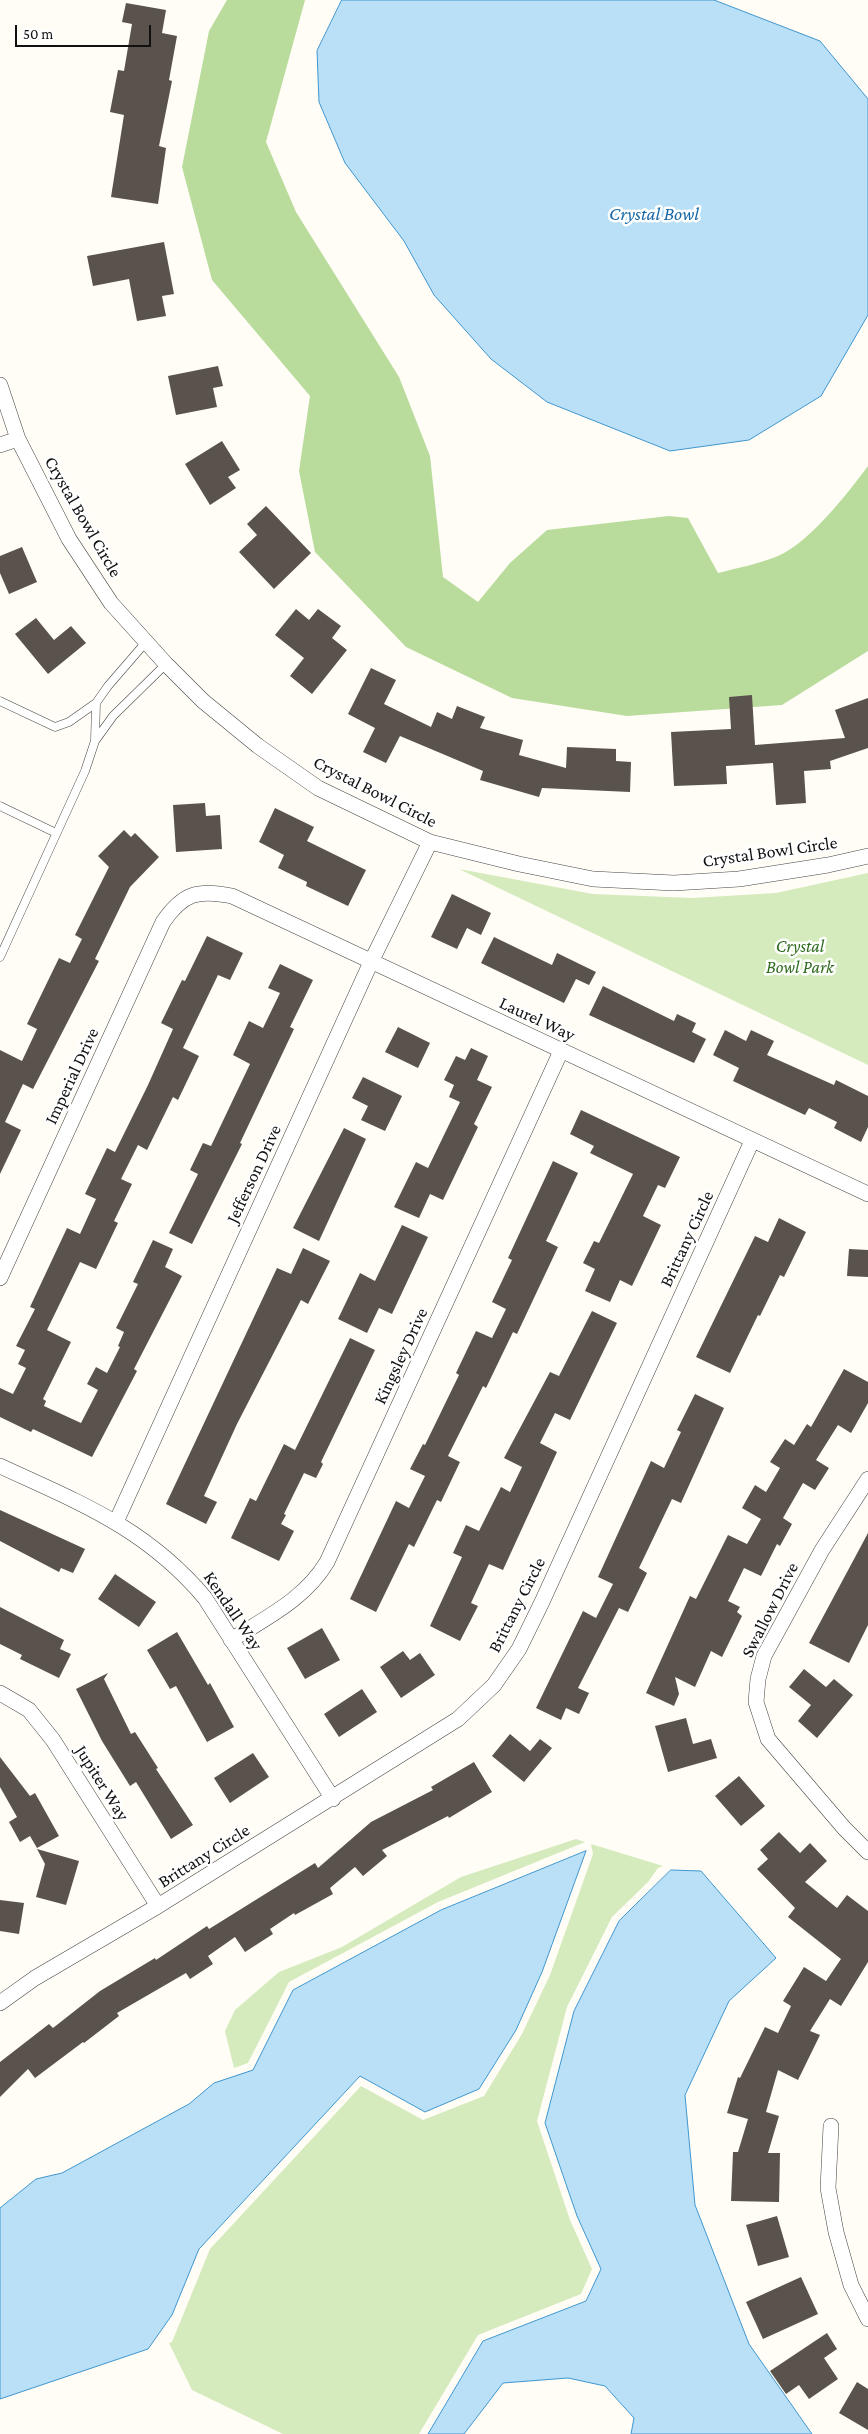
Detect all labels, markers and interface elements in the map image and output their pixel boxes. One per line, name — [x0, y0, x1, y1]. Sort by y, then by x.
scale bar — [18, 15, 154, 47]
text: 50 m — [23, 26, 53, 42]
water label: Crystal Bowl — [609, 203, 699, 225]
street label: Crystal Bowl Circle — [40, 453, 126, 581]
street label: Crystal Bowl Circle — [309, 751, 441, 833]
street label: Crystal Bowl Circle — [701, 832, 839, 872]
park label: Crystal Bowl Park — [766, 935, 834, 978]
street label: Laurel Way — [496, 992, 578, 1046]
street label: Imperial Drive — [40, 1024, 104, 1128]
street label: Jefferson Drive — [222, 1121, 286, 1227]
street label: Brittany Circle — [655, 1187, 719, 1291]
street label: Kingsley Drive — [369, 1304, 433, 1408]
street label: Brittany Circle — [484, 1554, 550, 1656]
street label: Swallow Drive — [737, 1559, 803, 1661]
street label: Kendall Way — [199, 1567, 267, 1655]
street label: Jupiter Way — [70, 1741, 134, 1825]
street label: Brittany Circle — [154, 1819, 254, 1893]

